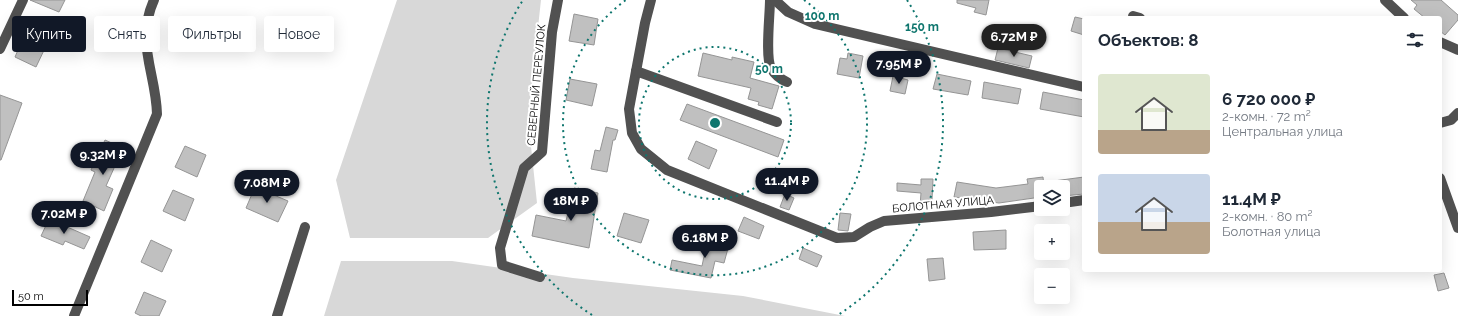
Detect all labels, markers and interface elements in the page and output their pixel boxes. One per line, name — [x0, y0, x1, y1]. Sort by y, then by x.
text: 100 m — [805, 9, 839, 23]
chip: Купить — [12, 16, 86, 52]
chip: Снять — [94, 16, 160, 52]
chip: Фильтры — [168, 16, 256, 52]
chip: Новое — [264, 16, 334, 52]
text: 150 m — [905, 20, 939, 34]
street label: СЕВЕРНЫЙ ПЕРЕУЛОК — [525, 24, 548, 146]
pin: 6.72M ₽ — [977, 24, 1051, 58]
text: 6.72M ₽ — [990, 29, 1038, 44]
icon: filters — [1404, 29, 1426, 51]
text: Объектов: 8 — [1098, 30, 1199, 50]
pin: 7.95M ₽ — [862, 51, 936, 85]
text: 7.95M ₽ — [876, 56, 922, 71]
text: 50 m — [755, 62, 783, 76]
text: 6 720 000 ₽ — [1222, 89, 1315, 109]
icon: home — [1130, 90, 1178, 138]
text: 2-комн. · 72 m² — [1222, 109, 1311, 124]
centre of rings — [708, 116, 722, 130]
text: Центральная улица — [1222, 124, 1343, 139]
pin: 9.32M ₽ — [66, 142, 140, 176]
text: 9.32M ₽ — [79, 147, 127, 162]
pin: 11.4M ₽ — [750, 168, 824, 202]
pin: 7.08M ₽ — [230, 170, 304, 204]
text: 11.4M ₽ — [764, 173, 810, 188]
text: 7.08M ₽ — [243, 175, 291, 190]
map controls — [1034, 180, 1070, 304]
button: layers — [1034, 180, 1070, 216]
pin: 18M ₽ — [543, 188, 599, 222]
text: 11.4M ₽ — [1222, 189, 1281, 209]
icon: home — [1130, 190, 1178, 238]
text: 18M ₽ — [553, 193, 589, 208]
street label: БОЛОТНАЯ УЛИЦА — [892, 194, 995, 215]
pin: 7.02M ₽ — [27, 201, 101, 235]
text: 7.02M ₽ — [41, 206, 87, 221]
text: 2-комн. · 80 m² — [1222, 209, 1313, 224]
button: + — [1034, 224, 1070, 260]
text: Болотная улица — [1222, 224, 1321, 239]
pin: 6.18M ₽ — [668, 225, 742, 259]
text: 6.18M ₽ — [681, 230, 729, 245]
button: − — [1034, 268, 1070, 304]
scale bar — [12, 288, 88, 307]
text: 50 m — [18, 290, 44, 303]

